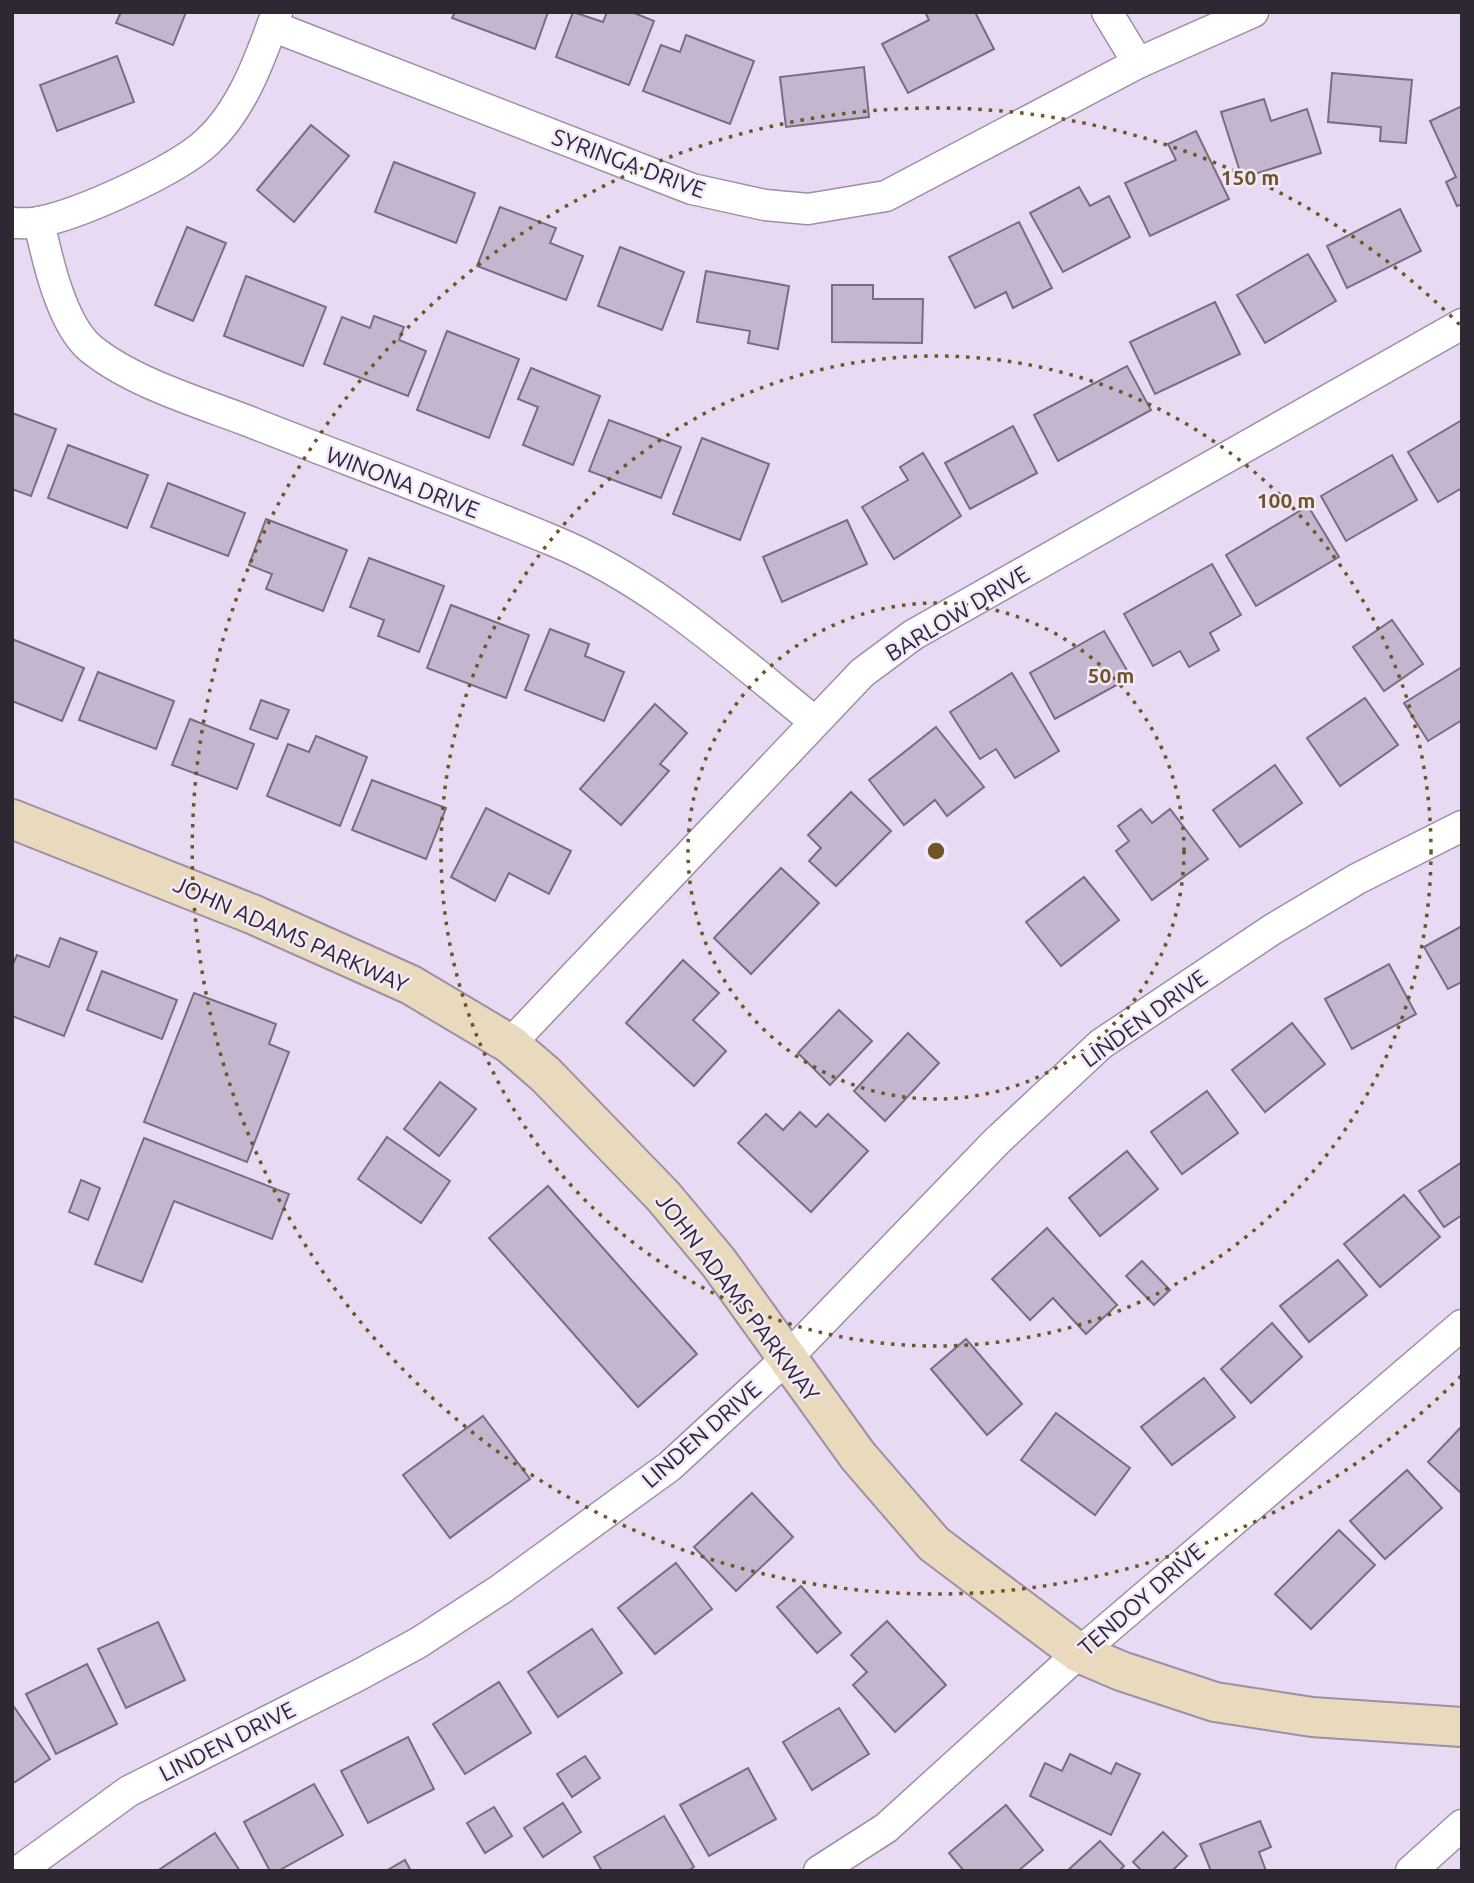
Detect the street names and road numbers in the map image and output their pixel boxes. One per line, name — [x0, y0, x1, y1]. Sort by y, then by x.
street label: SYRINGA DRIVE — [549, 124, 709, 202]
street label: WINONA DRIVE — [323, 441, 483, 523]
street label: BARLOW DRIVE — [881, 560, 1033, 666]
street label: JOHN ADAMS PARKWAY — [170, 871, 413, 997]
street label: LINDEN DRIVE — [1076, 964, 1212, 1072]
street label: JOHN ADAMS PARKWAY — [652, 1188, 825, 1407]
street label: LINDEN DRIVE — [637, 1376, 765, 1492]
street label: TENDOY DRIVE — [1073, 1538, 1209, 1660]
street label: LINDEN DRIVE — [155, 1696, 299, 1786]

